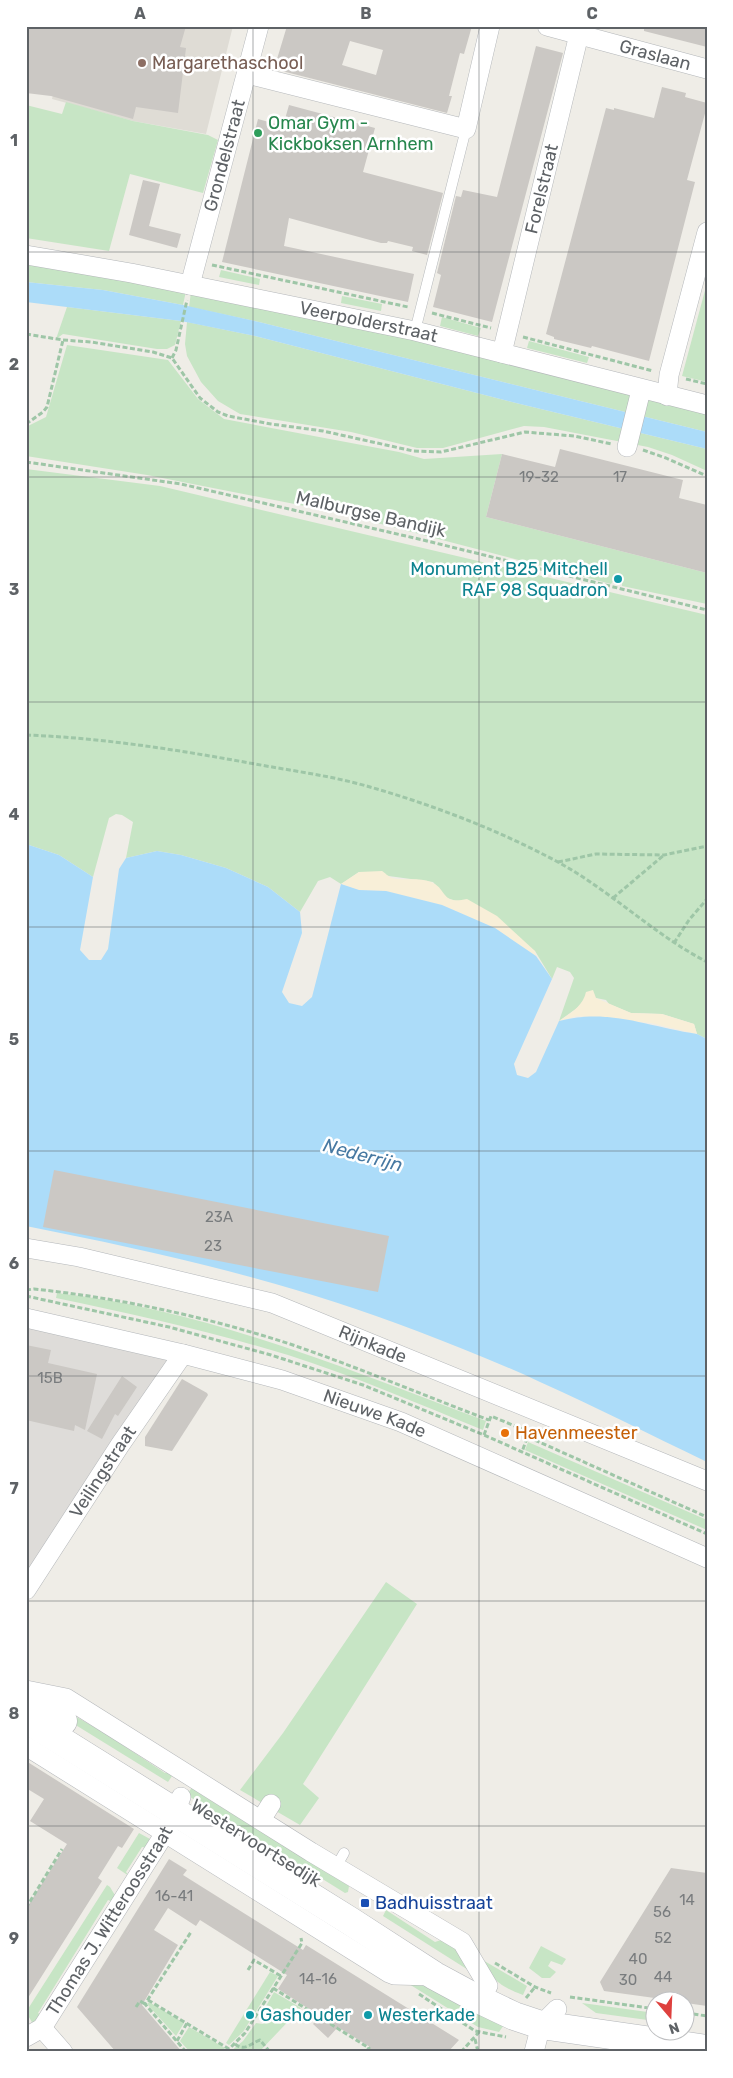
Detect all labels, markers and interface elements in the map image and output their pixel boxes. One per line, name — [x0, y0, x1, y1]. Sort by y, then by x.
text: A — [134, 4, 146, 23]
text: B — [360, 4, 372, 23]
text: C — [586, 4, 598, 23]
street label: Graslaan — [617, 35, 693, 75]
place label: Margarethaschool — [152, 52, 303, 74]
marker: Margarethaschool — [136, 57, 148, 69]
street label: Grondelstraat — [199, 97, 250, 214]
place label: Omar Gym - Kickboksen Arnhem — [268, 112, 434, 155]
marker: Omar Gym - Kickboksen Arnhem — [252, 127, 264, 139]
text: 1 — [10, 131, 18, 150]
street label: Forelstraat — [520, 142, 563, 236]
street label: Veerpolderstraat — [297, 297, 440, 347]
text: 2 — [9, 355, 19, 374]
house number: 19-32 — [519, 468, 559, 486]
house number: 17 — [613, 468, 627, 486]
street label: Malburgse Bandijk — [294, 486, 449, 542]
place label: Monument B25 Mitchell RAF 98 Squadron — [410, 558, 608, 601]
marker: Monument B25 Mitchell RAF 98 Squadron — [612, 573, 624, 585]
text: 3 — [9, 580, 19, 599]
text: 4 — [9, 805, 20, 824]
text: 5 — [9, 1030, 19, 1049]
water label: Nederrijn — [321, 1133, 405, 1177]
house number: 23A — [205, 1208, 233, 1226]
house number: 23 — [204, 1237, 222, 1255]
text: 6 — [9, 1254, 19, 1273]
street label: Rijnkade — [335, 1320, 410, 1368]
house number: 15B — [37, 1369, 63, 1387]
street label: Nieuwe Kade — [320, 1384, 430, 1443]
street label: Veilingstraat — [65, 1422, 141, 1522]
place label: Havenmeester — [515, 1422, 638, 1444]
marker: Havenmeester — [499, 1427, 511, 1439]
text: 7 — [9, 1479, 19, 1498]
text: 8 — [9, 1704, 20, 1723]
street label: Westervoortsedijk — [187, 1794, 326, 1892]
street label: Thomas J. Witteroosstraat — [42, 1823, 178, 2020]
house number: 16-41 — [155, 1887, 193, 1905]
house number: 14 — [679, 1891, 695, 1909]
place label: Badhuisstraat — [375, 1892, 493, 1914]
marker: Badhuisstraat — [359, 1897, 371, 1909]
house number: 56 — [653, 1903, 671, 1921]
text: 9 — [9, 1929, 19, 1948]
house number: 52 — [654, 1929, 672, 1947]
house number: 40 — [629, 1950, 647, 1968]
house number: 44 — [654, 1968, 672, 1986]
house number: 14-16 — [299, 1970, 337, 1988]
house number: 30 — [619, 1971, 637, 1989]
north arrow — [646, 1990, 696, 2040]
place label: Gashouder — [260, 2004, 351, 2026]
place label: Westerkade — [378, 2004, 475, 2026]
marker: Gashouder — [244, 2009, 256, 2021]
marker: Westerkade — [362, 2009, 374, 2021]
text: N — [667, 2018, 682, 2037]

